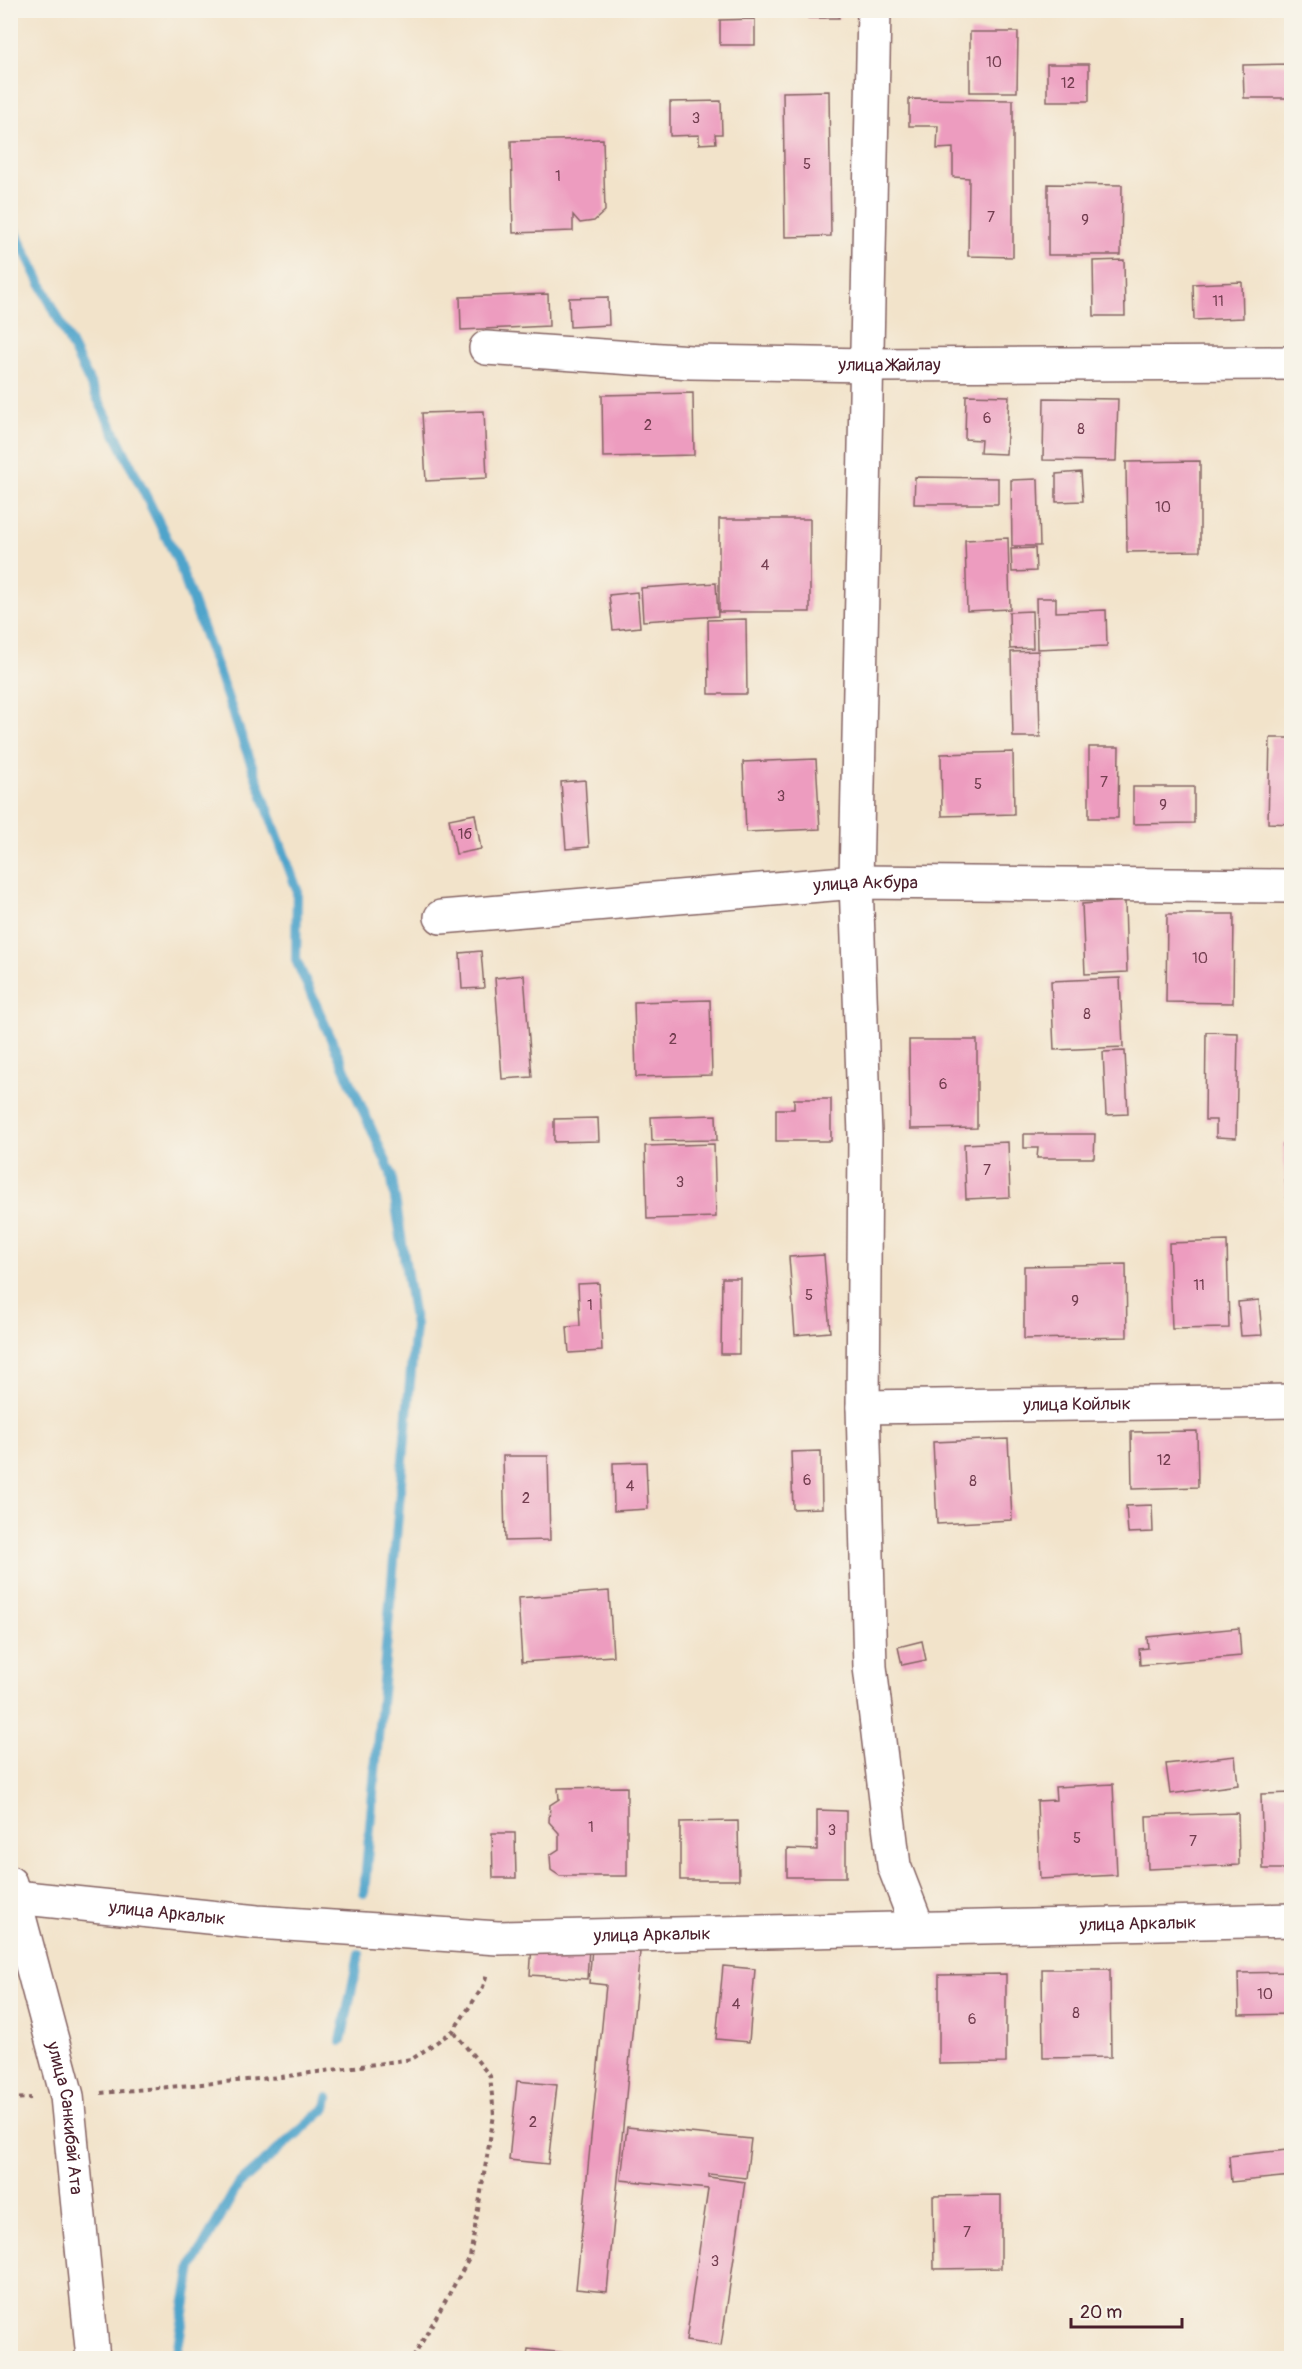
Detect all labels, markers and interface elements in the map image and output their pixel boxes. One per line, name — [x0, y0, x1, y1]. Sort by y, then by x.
house number: 10 — [986, 53, 1002, 72]
house number: 12 — [1061, 74, 1075, 93]
house number: 3 — [692, 109, 700, 128]
house number: 5 — [803, 155, 811, 174]
house number: 1 — [555, 167, 561, 186]
house number: 7 — [987, 208, 995, 227]
house number: 9 — [1081, 211, 1089, 230]
house number: 11 — [1212, 292, 1224, 311]
street label: улица Жайлау — [837, 353, 941, 377]
house number: 6 — [983, 409, 991, 428]
house number: 2 — [644, 416, 652, 435]
house number: 8 — [1077, 420, 1085, 439]
house number: 10 — [1155, 498, 1171, 517]
house number: 4 — [761, 556, 770, 575]
house number: 7 — [1100, 773, 1108, 792]
house number: 5 — [974, 775, 982, 794]
house number: 3 — [777, 787, 785, 806]
house number: 9 — [1159, 796, 1167, 815]
house number: 1б — [458, 825, 473, 844]
street label: улица Акбура — [811, 871, 918, 898]
house number: 10 — [1192, 949, 1208, 968]
house number: 8 — [1083, 1005, 1091, 1024]
house number: 2 — [669, 1030, 677, 1049]
house number: 6 — [939, 1075, 947, 1094]
house number: 7 — [983, 1161, 991, 1180]
house number: 3 — [676, 1173, 684, 1192]
house number: 11 — [1193, 1276, 1205, 1295]
house number: 5 — [805, 1286, 813, 1305]
house number: 9 — [1071, 1292, 1079, 1311]
house number: 1 — [587, 1296, 593, 1315]
street label: улица Койлык — [1022, 1392, 1131, 1417]
house number: 12 — [1157, 1451, 1171, 1470]
house number: 6 — [803, 1471, 811, 1490]
house number: 8 — [969, 1472, 977, 1491]
house number: 4 — [626, 1477, 635, 1496]
house number: 2 — [522, 1489, 530, 1508]
house number: 1 — [588, 1818, 594, 1837]
house number: 3 — [828, 1821, 836, 1840]
house number: 5 — [1073, 1829, 1081, 1848]
house number: 7 — [1189, 1832, 1197, 1851]
street label: улица Аркалык — [107, 1896, 226, 1931]
street label: улица Аркалык — [1078, 1911, 1197, 1937]
street label: улица Аркалык — [592, 1922, 711, 1948]
house number: 10 — [1257, 1985, 1273, 2004]
house number: 4 — [732, 1995, 741, 2014]
house number: 8 — [1072, 2004, 1080, 2023]
house number: 6 — [968, 2010, 976, 2029]
street label: улица Санкибай Ата — [41, 2038, 88, 2196]
house number: 2 — [529, 2113, 537, 2132]
house number: 7 — [963, 2223, 971, 2242]
house number: 3 — [711, 2252, 719, 2271]
scale bar — [1071, 2291, 1182, 2329]
text: 20 m — [1080, 2301, 1122, 2324]

